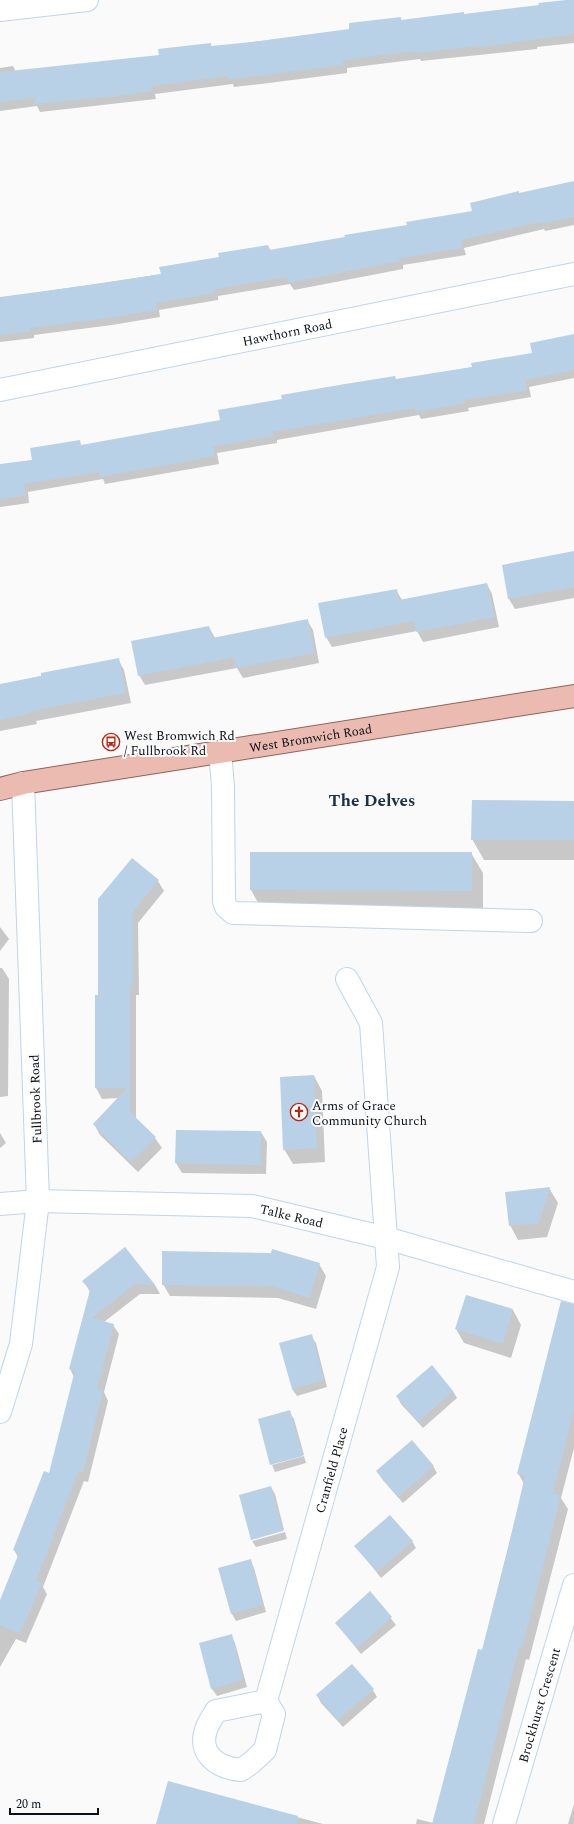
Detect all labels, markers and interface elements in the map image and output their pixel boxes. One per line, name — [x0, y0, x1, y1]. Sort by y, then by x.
street label: Hawthorn Road — [241, 314, 334, 352]
street label: West Bromwich Road — [248, 719, 374, 758]
place label: West Bromwich Rd / Fullbrook Rd — [124, 726, 235, 761]
bus stop icon: West Bromwich Rd / Fullbrook Rd — [101, 732, 121, 752]
district label: The Delves — [329, 788, 415, 814]
street label: Fullbrook Road — [24, 1054, 48, 1144]
place label: Arms of Grace Community Church — [312, 1096, 427, 1131]
church icon: Arms of Grace Community Church — [289, 1102, 309, 1122]
street label: Talke Road — [258, 1199, 325, 1234]
street label: Cranfield Place — [310, 1425, 354, 1516]
street label: Brockhurst Crescent — [514, 1645, 566, 1765]
scale bar — [10, 1790, 98, 1816]
text: 20 m — [16, 1795, 41, 1814]

